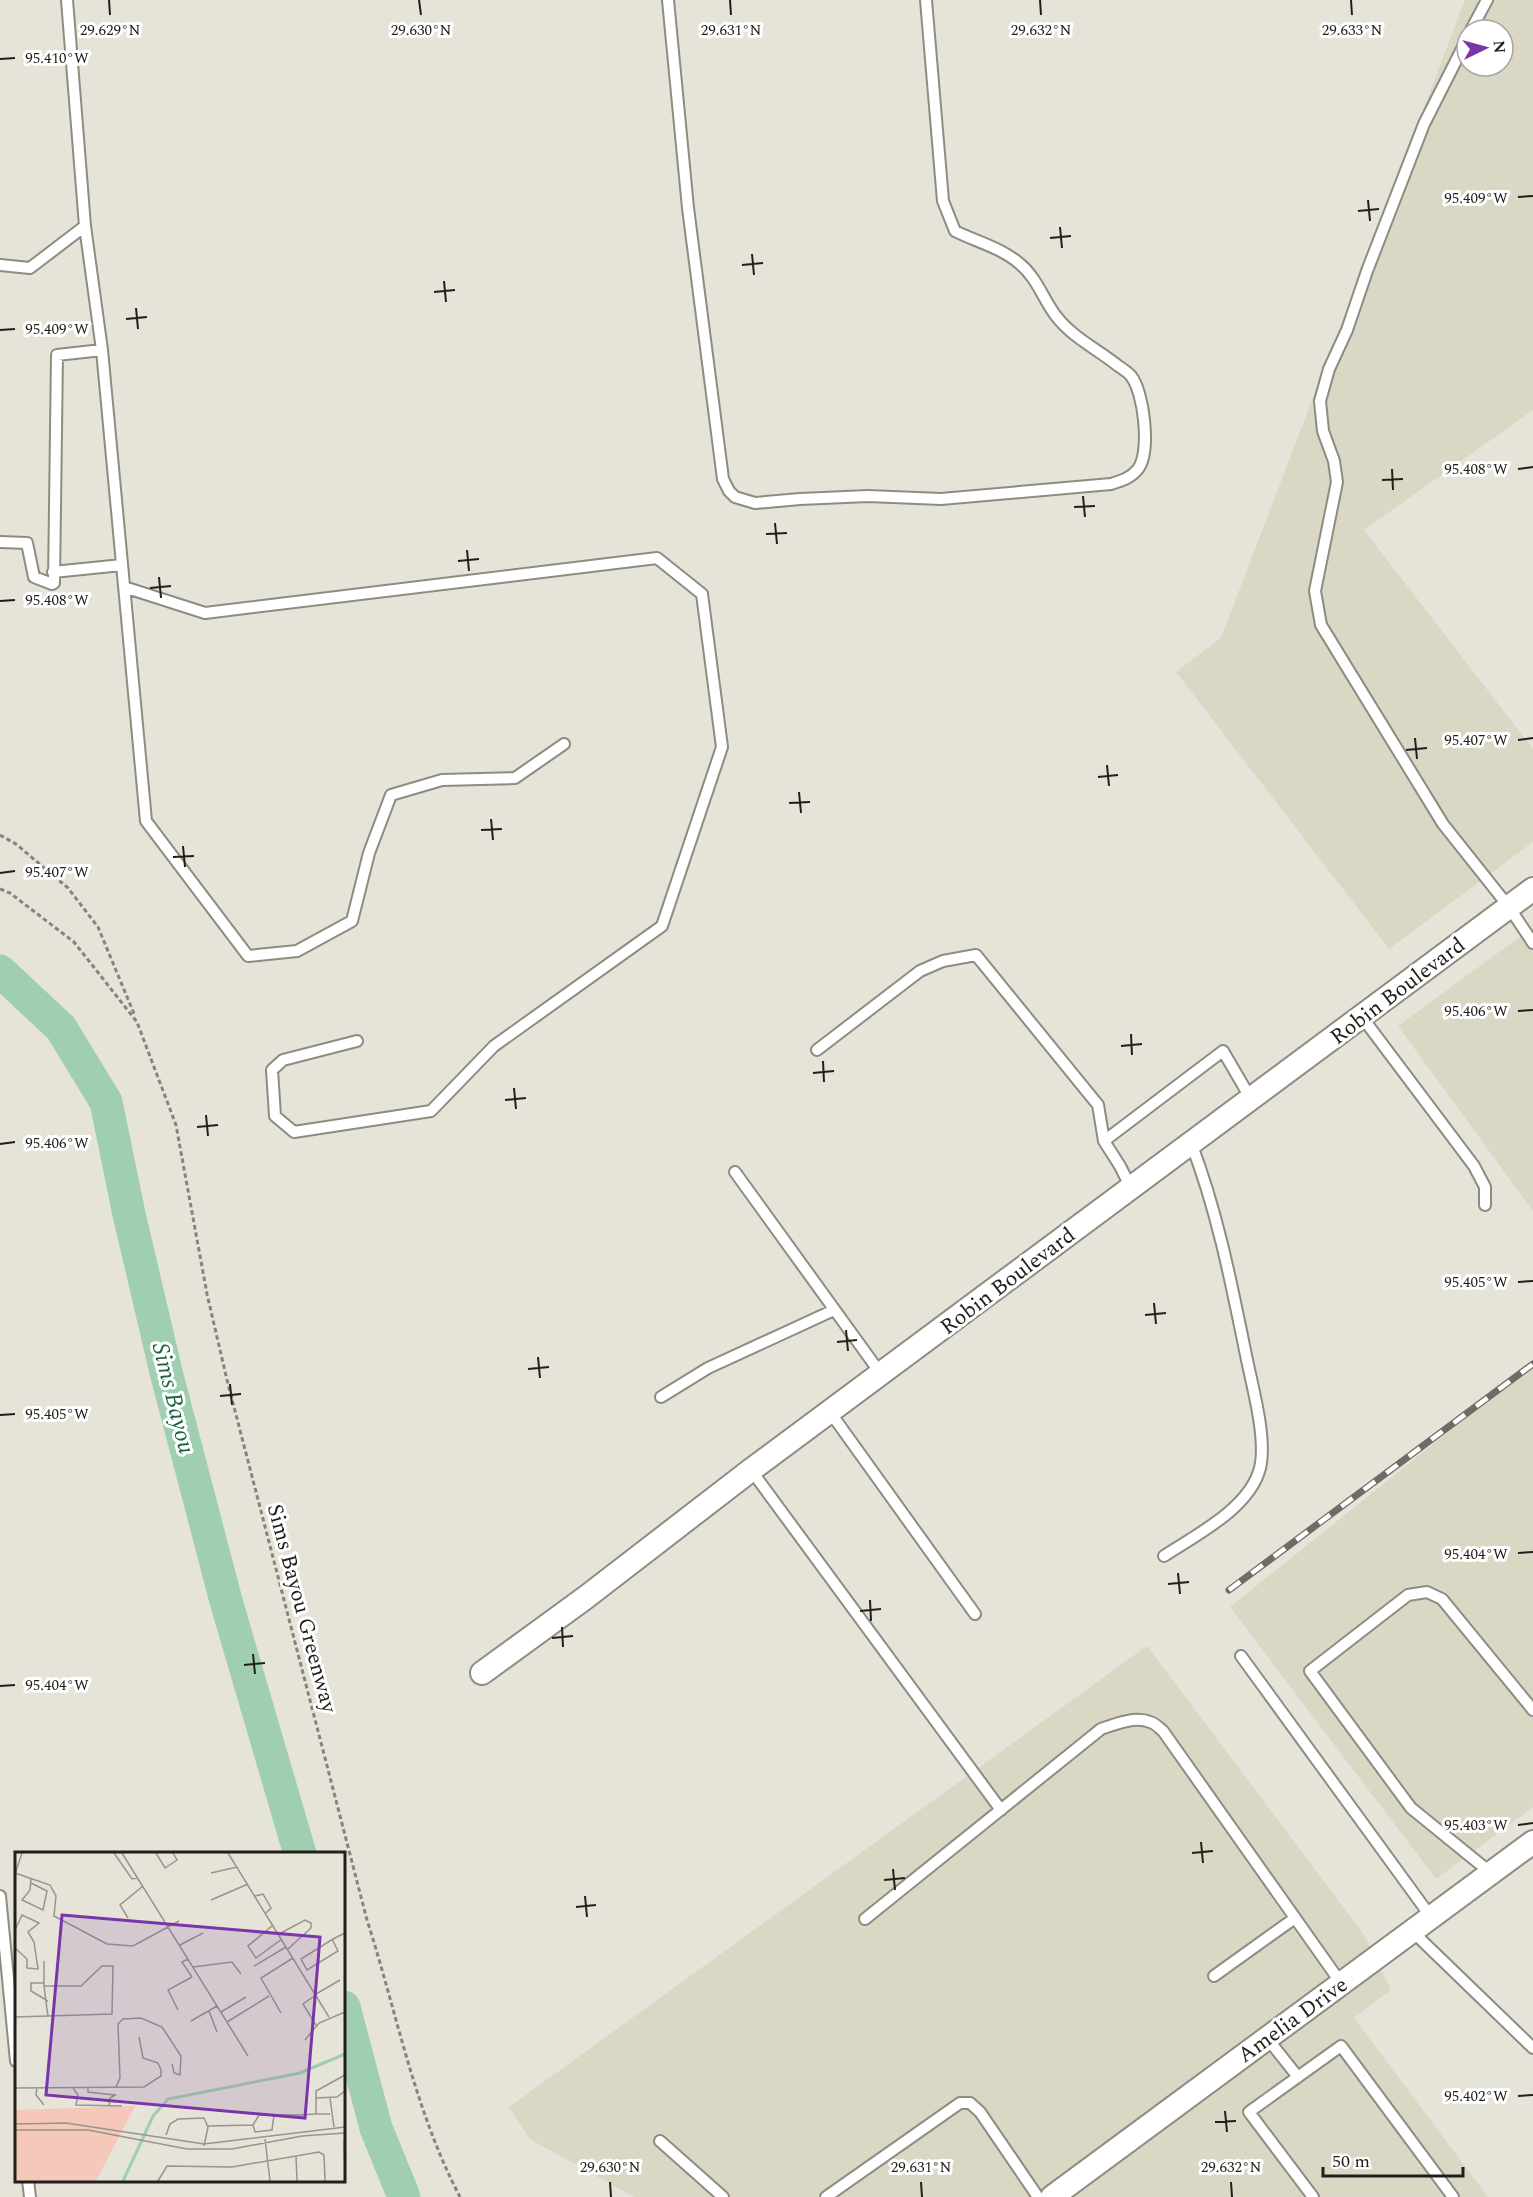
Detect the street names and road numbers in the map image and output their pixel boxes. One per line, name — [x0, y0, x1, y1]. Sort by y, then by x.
street label: Robin Boulevard — [1323, 929, 1473, 1053]
street label: Robin Boulevard — [933, 1219, 1083, 1343]
street label: Sims Bayou Greenway — [258, 1500, 346, 1718]
street label: Amelia Drive — [1231, 1969, 1355, 2072]

